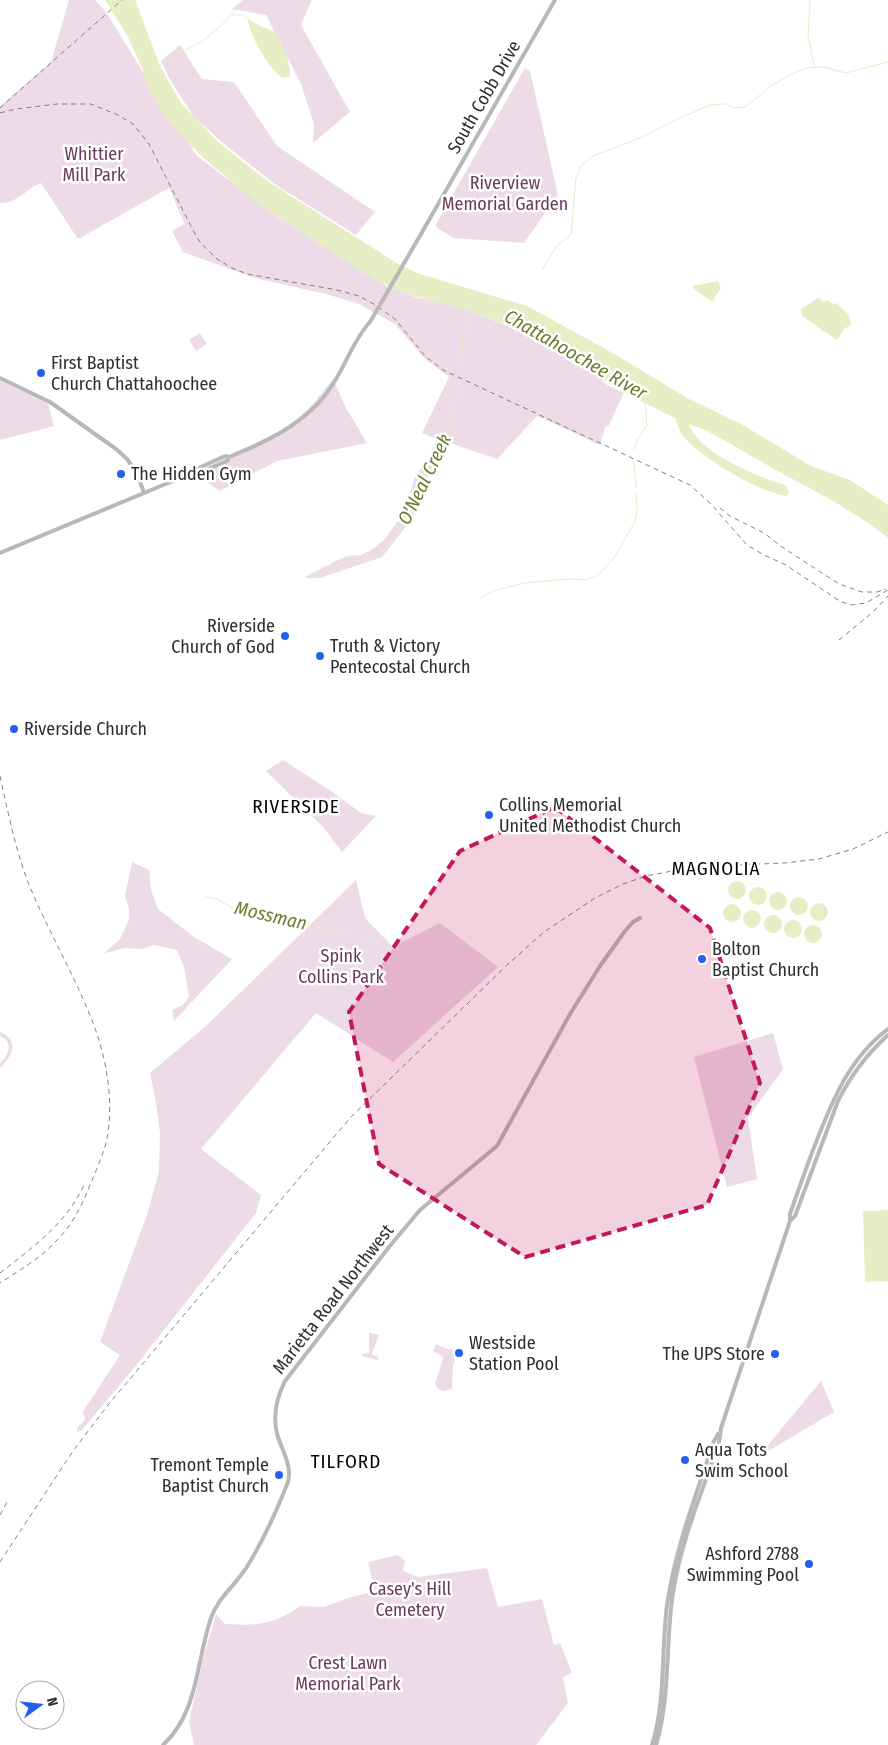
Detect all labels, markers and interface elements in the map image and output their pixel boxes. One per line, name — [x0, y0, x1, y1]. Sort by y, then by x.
street label: South Cobb Drive — [443, 36, 525, 158]
park label: Whittier Mill Park — [62, 143, 126, 186]
park label: Riverview Memorial Garden — [442, 172, 568, 215]
water label: Chattahoochee River — [501, 304, 652, 405]
place label: First Baptist Church Chattahoochee — [51, 352, 217, 395]
marker: First Baptist Church Chattahoochee — [35, 367, 47, 379]
water label: O'Neal Creek — [393, 430, 456, 528]
place label: The Hidden Gym — [131, 463, 251, 485]
marker: The Hidden Gym — [115, 468, 127, 480]
place label: Riverside Church of God — [171, 615, 275, 658]
marker: Riverside Church of God — [279, 630, 291, 642]
place label: Truth & Victory Pentecostal Church — [330, 635, 471, 678]
marker: Truth & Victory Pentecostal Church — [314, 650, 326, 662]
place label: Riverside Church — [24, 718, 147, 740]
marker: Riverside Church — [8, 723, 20, 735]
place label: Collins Memorial United Methodist Church — [499, 794, 681, 837]
district label: RIVERSIDE — [252, 795, 340, 818]
marker: Collins Memorial United Methodist Church — [483, 809, 495, 821]
district label: MAGNOLIA — [671, 857, 761, 880]
water label: Mossman — [232, 896, 309, 935]
place label: Bolton Baptist Church — [712, 938, 819, 981]
park label: Spink Collins Park — [298, 945, 384, 988]
marker: Bolton Baptist Church — [696, 953, 708, 965]
street label: Marietta Road Northwest — [268, 1220, 398, 1378]
place label: Westside Station Pool — [469, 1332, 559, 1375]
place label: The UPS Store — [663, 1343, 765, 1365]
marker: Westside Station Pool — [453, 1347, 465, 1359]
marker: The UPS Store — [769, 1348, 781, 1360]
place label: Aqua Tots Swim School — [695, 1439, 788, 1482]
district label: TILFORD — [311, 1450, 381, 1473]
place label: Tremont Temple Baptist Church — [150, 1454, 269, 1497]
marker: Aqua Tots Swim School — [679, 1454, 691, 1466]
marker: Tremont Temple Baptist Church — [273, 1469, 285, 1481]
place label: Ashford 2788 Swimming Pool — [687, 1543, 799, 1586]
marker: Ashford 2788 Swimming Pool — [803, 1558, 815, 1570]
park label: Casey's Hill Cemetery — [369, 1578, 452, 1621]
park label: Crest Lawn Memorial Park — [295, 1652, 401, 1695]
north arrow — [15, 1680, 65, 1730]
text: N — [43, 1696, 61, 1708]

